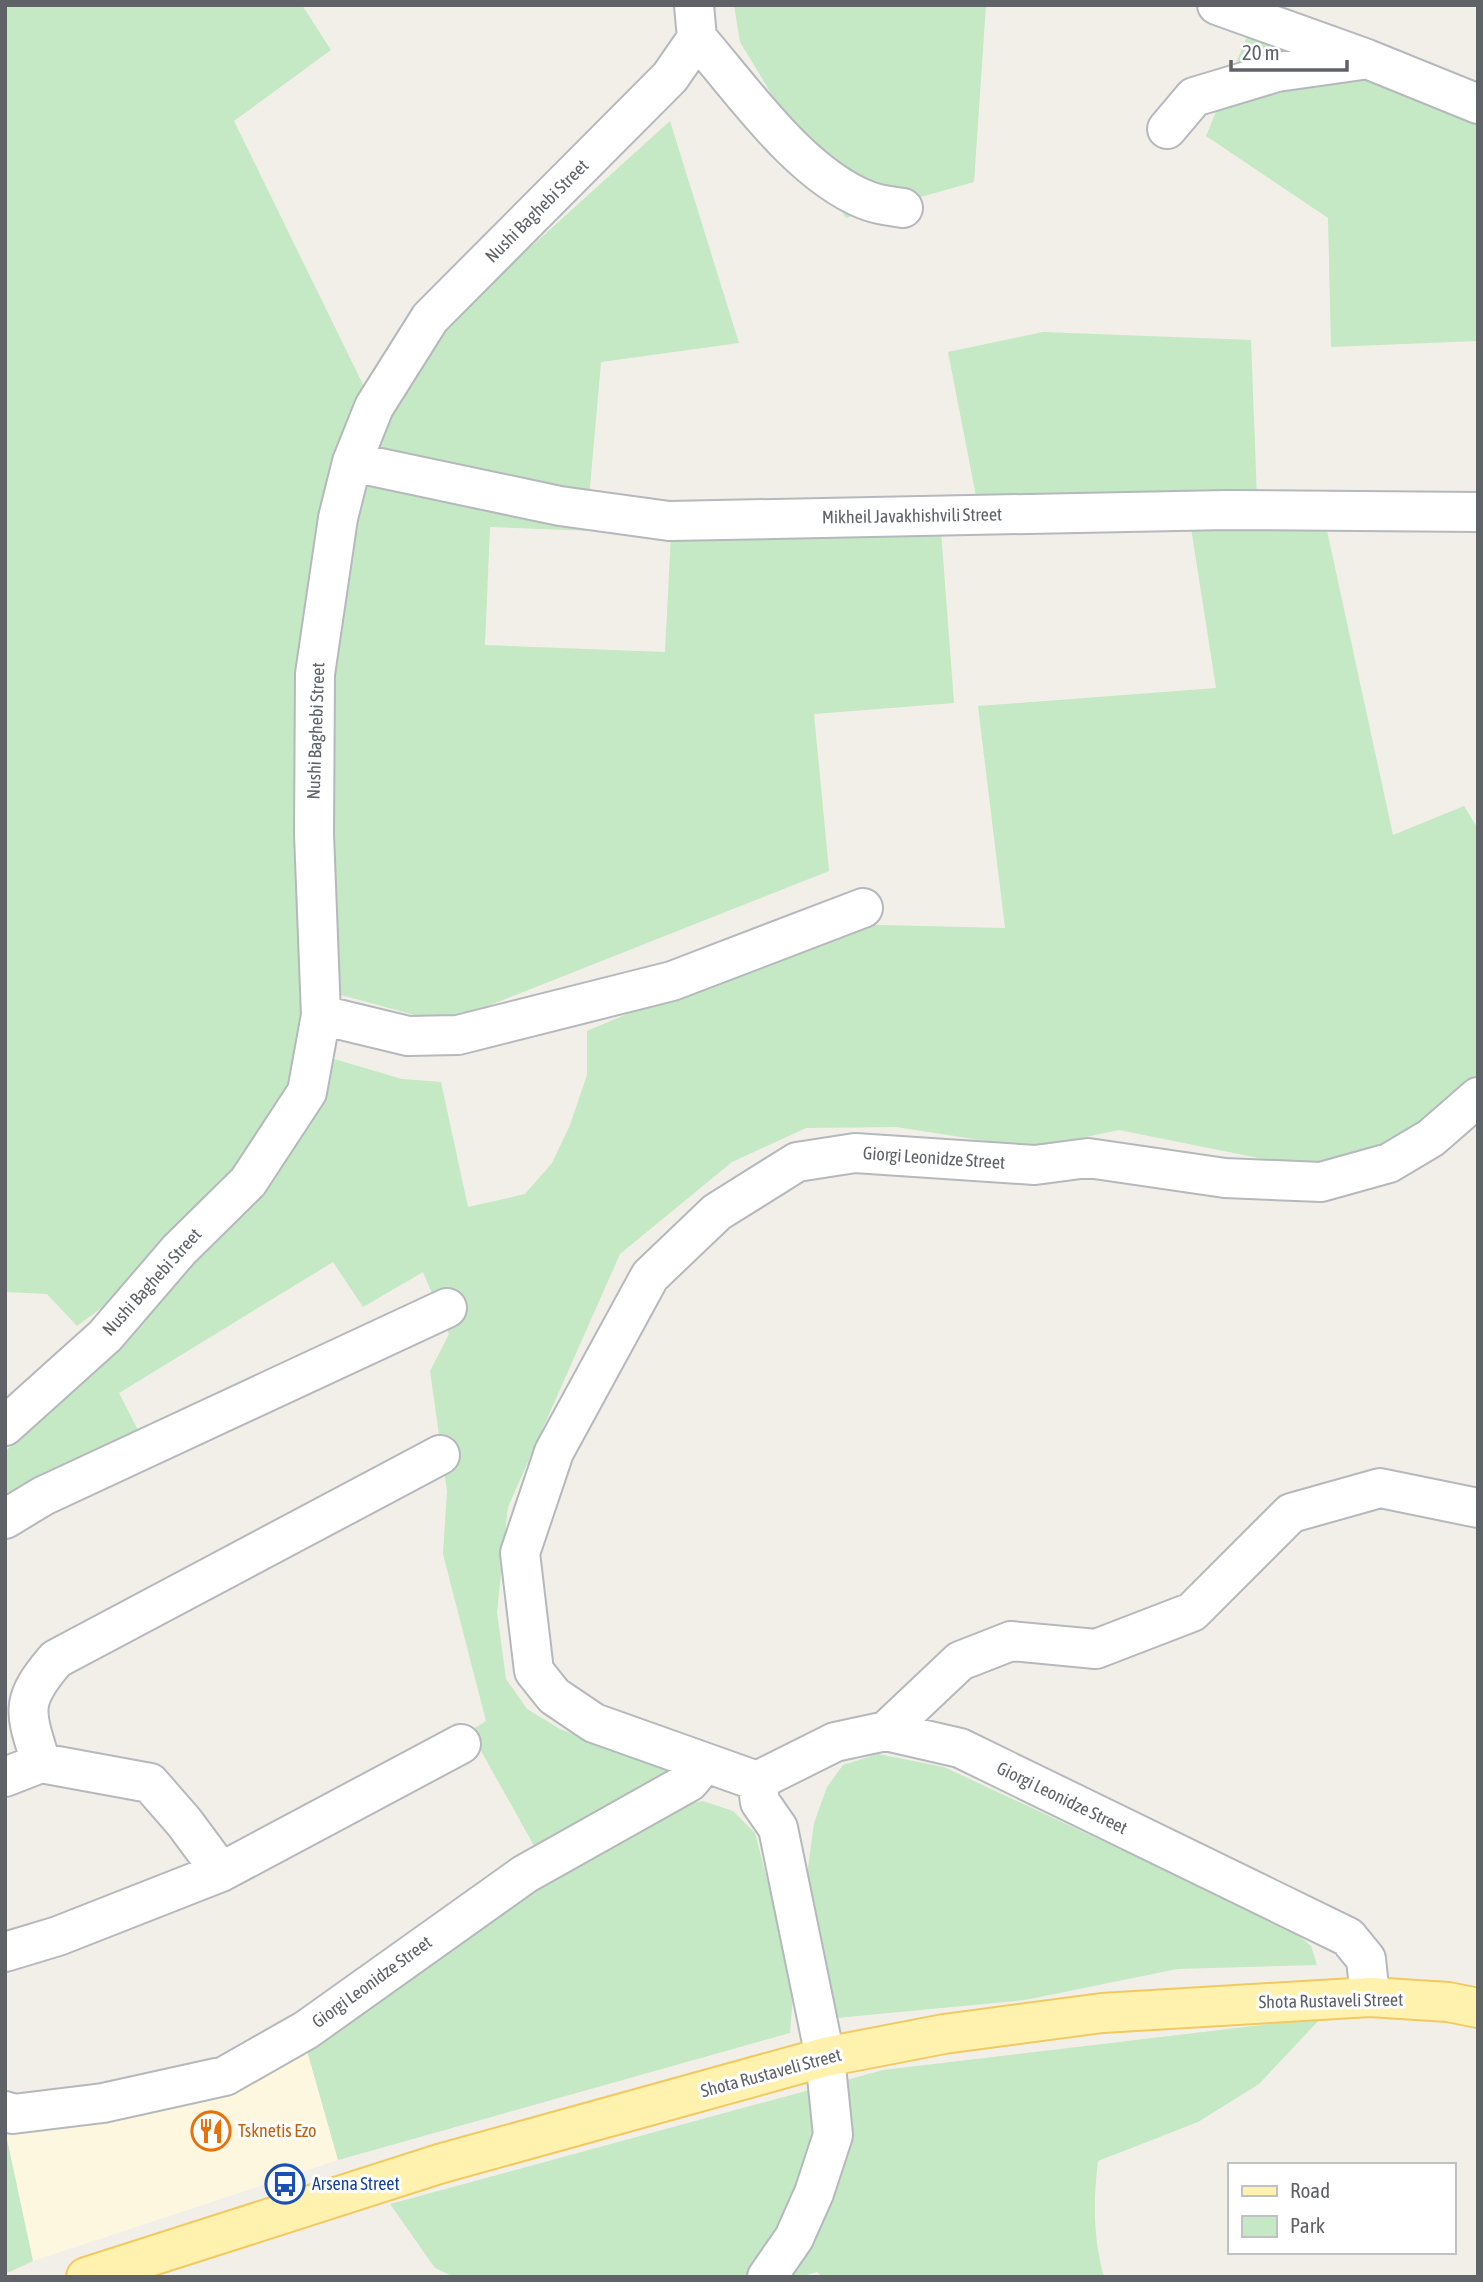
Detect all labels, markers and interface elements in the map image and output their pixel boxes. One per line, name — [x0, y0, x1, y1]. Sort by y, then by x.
scale bar — [1231, 28, 1346, 72]
text: 20 m — [1242, 40, 1280, 64]
street label: Nushi Baghebi Street — [481, 155, 593, 267]
street label: Mikheil Javakhishvili Street — [822, 503, 1002, 528]
street label: Nushi Baghebi Street — [303, 662, 328, 800]
street label: Giorgi Leonidze Street — [862, 1142, 1006, 1173]
street label: Nushi Baghebi Street — [98, 1224, 205, 1340]
street label: Giorgi Leonidze Street — [994, 1757, 1131, 1838]
street label: Giorgi Leonidze Street — [308, 1931, 436, 2032]
street label: Shota Rustaveli Street — [1258, 1989, 1403, 2012]
street label: Shota Rustaveli Street — [698, 2044, 843, 2101]
restaurant icon: Tsknetis Ezo — [190, 2110, 232, 2152]
place label: Tsknetis Ezo — [238, 2120, 317, 2141]
bus stop icon: Arsena Street — [264, 2163, 306, 2205]
legend — [1228, 2163, 1455, 2254]
place label: Arsena Street — [312, 2173, 400, 2194]
text: Road — [1290, 2178, 1330, 2202]
text: Park — [1290, 2213, 1325, 2237]

